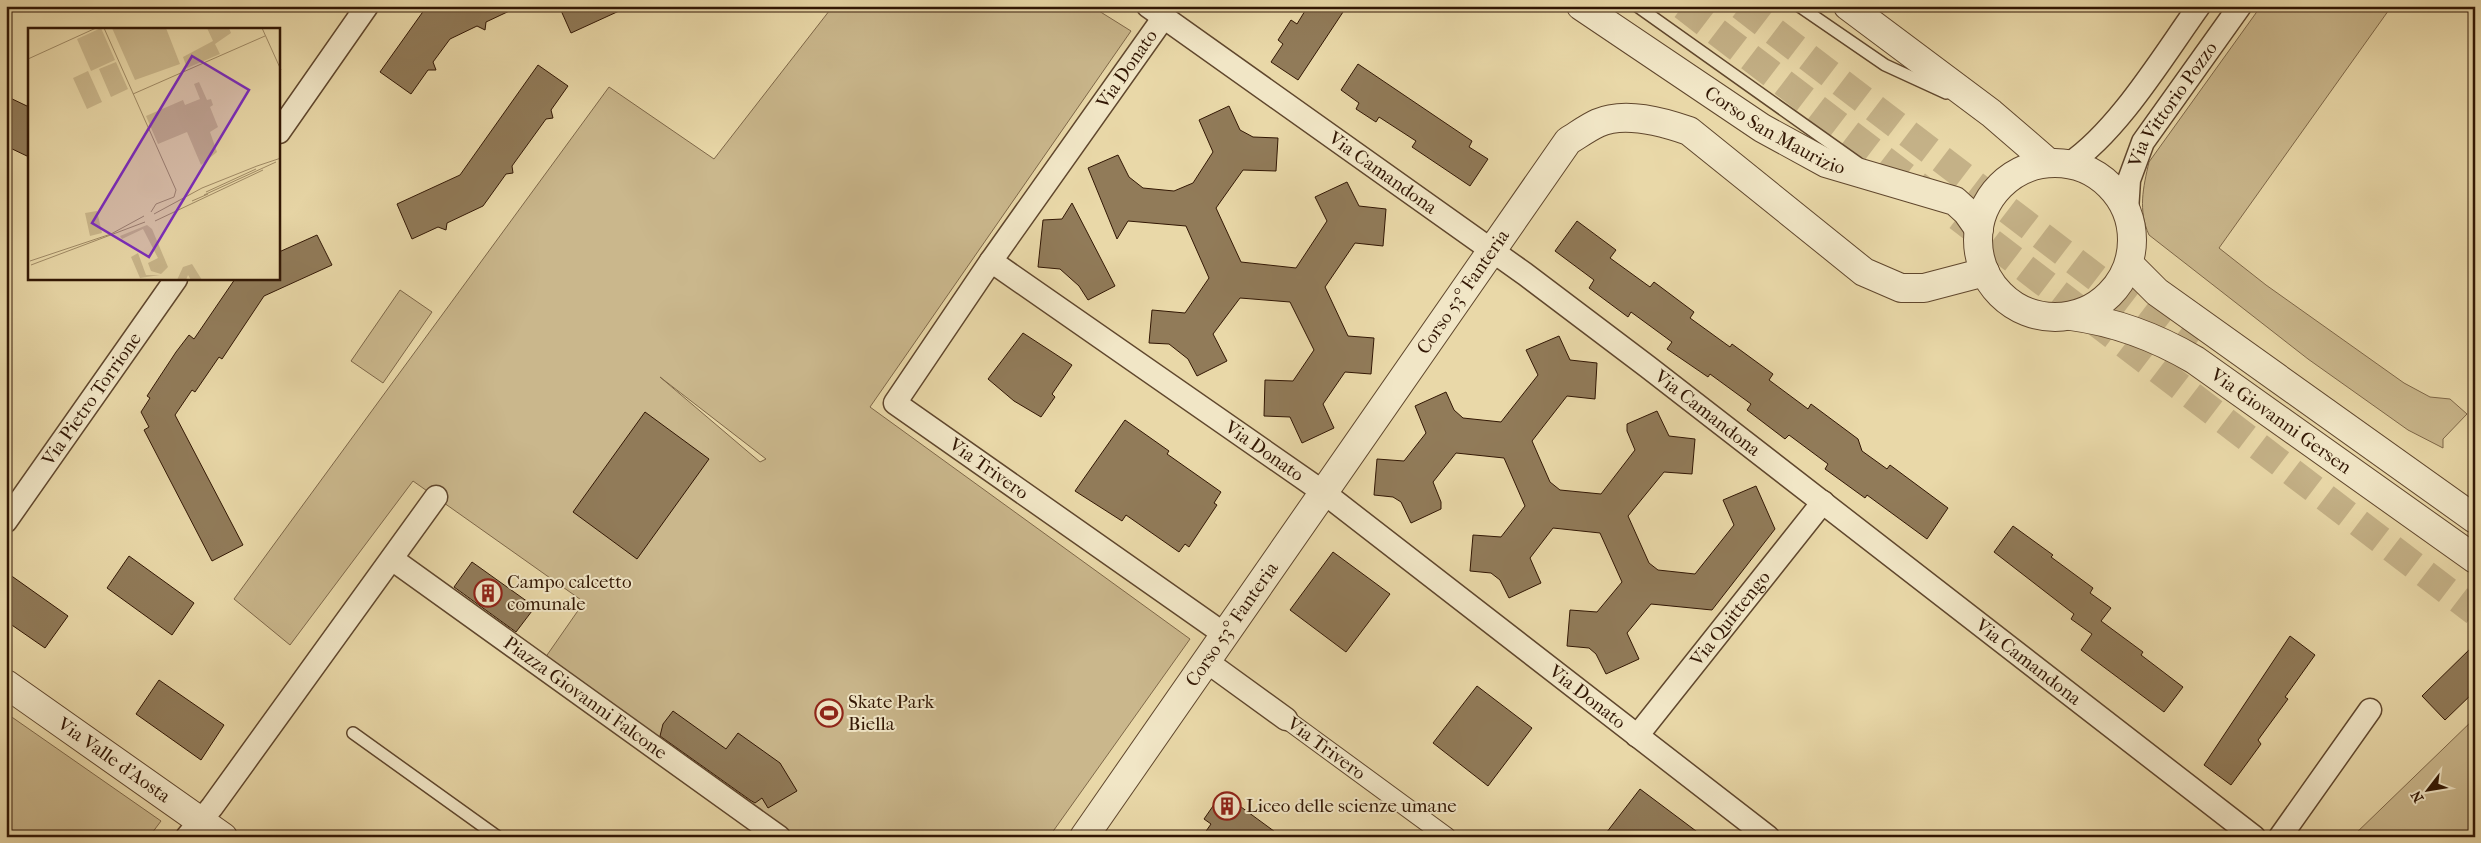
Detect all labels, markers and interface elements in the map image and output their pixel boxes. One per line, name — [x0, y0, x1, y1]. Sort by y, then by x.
street label: Via Donato — [1091, 25, 1162, 113]
inset map — [28, 28, 280, 280]
street label: Via Vittorio Pozzo — [2123, 37, 2222, 171]
street label: Corso San Maurizio — [1700, 82, 1848, 179]
street label: Via Camandona — [1324, 126, 1441, 219]
street label: Corso 53° Fanteria — [1412, 225, 1514, 358]
street label: Via Pietro Torrione — [37, 328, 146, 471]
street label: Via Giovanni Gersen — [2206, 363, 2356, 479]
street label: Via Camandona — [1649, 365, 1765, 461]
street label: Via Donato — [1220, 416, 1308, 486]
street label: Via Trivero — [944, 433, 1033, 504]
street label: Corso 53° Fanteria — [1181, 558, 1283, 691]
street label: Via Quittengo — [1685, 566, 1775, 671]
place label: Campo calcetto comunale — [507, 571, 632, 615]
building icon: Campo calcetto comunale — [473, 578, 503, 608]
street label: Via Camandona — [1970, 614, 2086, 710]
street label: Piazza Giovanni Falcone — [499, 632, 671, 764]
street label: Via Donato — [1544, 660, 1630, 734]
place label: Skate Park Biella — [848, 691, 935, 735]
sports icon: Skate Park Biella — [814, 698, 844, 728]
street label: Via Valle d'Aosta — [52, 712, 175, 807]
street label: Via Trivero — [1282, 712, 1370, 785]
north arrow — [2404, 766, 2454, 816]
text: N — [2407, 787, 2427, 805]
building icon: Liceo delle scienze umane — [1212, 791, 1242, 821]
place label: Liceo delle scienze umane — [1246, 795, 1457, 817]

